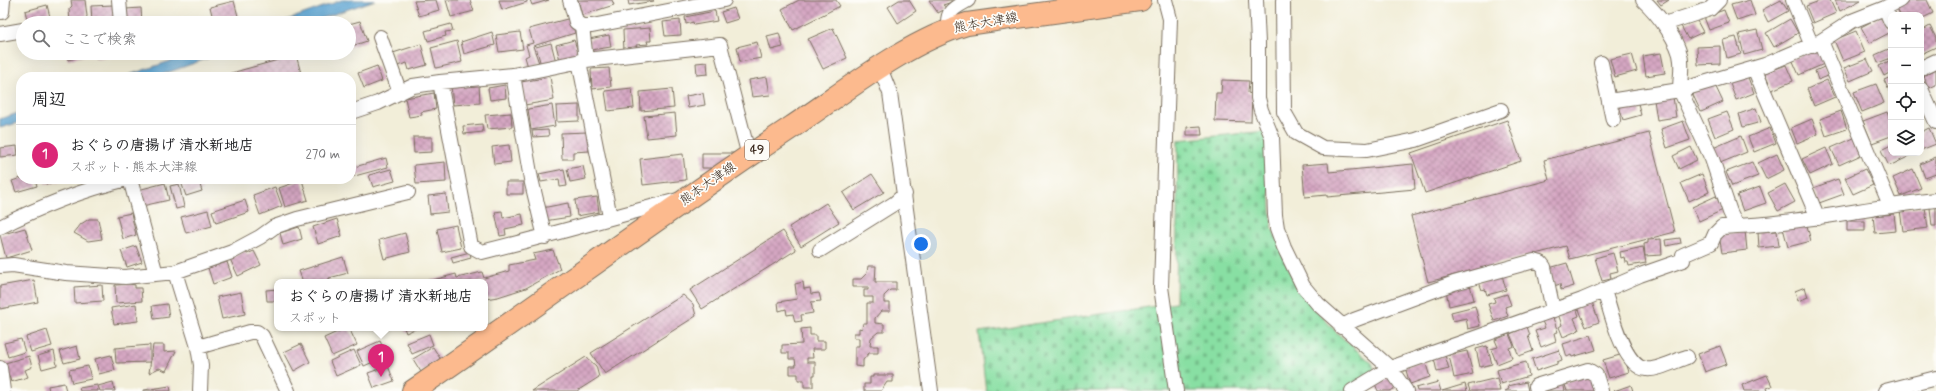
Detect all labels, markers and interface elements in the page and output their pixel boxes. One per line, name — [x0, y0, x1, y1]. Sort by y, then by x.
street label: 熊本大津線 — [953, 9, 1020, 37]
map controls — [1888, 12, 1924, 156]
button: + — [1888, 12, 1924, 48]
search box — [16, 16, 356, 60]
icon: search — [30, 27, 52, 49]
text: ここで検索 — [62, 30, 137, 50]
button: − — [1888, 48, 1924, 84]
button: locate — [1888, 84, 1924, 120]
text: 周辺 — [32, 89, 66, 111]
button: layers — [1888, 120, 1924, 156]
text: おぐらの唐揚げ 清水新地店 — [70, 136, 254, 156]
road number: 49 — [745, 140, 769, 160]
text: 1 — [42, 146, 48, 163]
text: 270 m — [305, 146, 340, 163]
street label: 熊本大津線 — [676, 158, 740, 210]
text: スポット · 熊本大津線 — [70, 159, 197, 176]
your location — [911, 234, 931, 254]
popup — [274, 279, 488, 331]
text: おぐらの唐揚げ 清水新地店 — [289, 287, 473, 307]
text: スポット — [289, 310, 341, 327]
pin: 1 — [368, 344, 394, 377]

